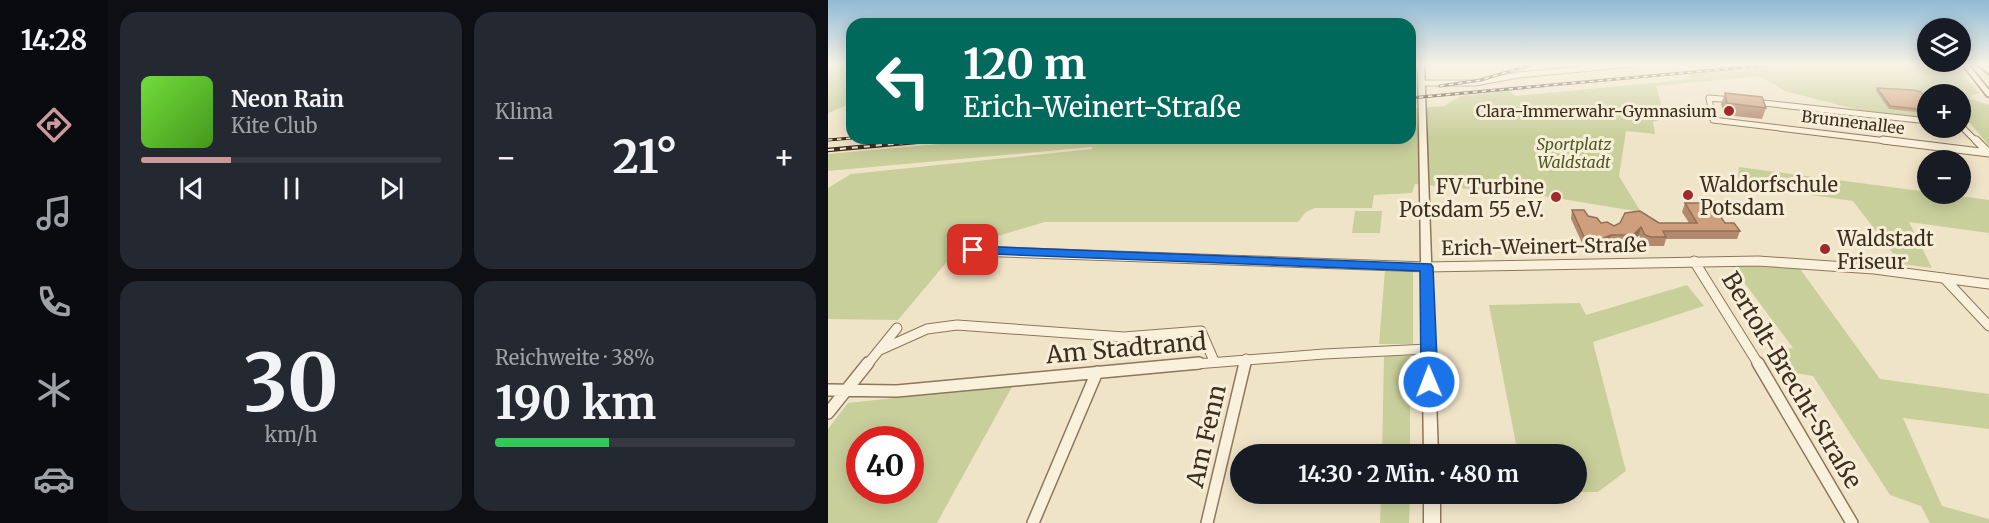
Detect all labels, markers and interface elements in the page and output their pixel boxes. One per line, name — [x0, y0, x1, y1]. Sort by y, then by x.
map controls — [1917, 18, 1971, 204]
button: layers — [1917, 18, 1971, 72]
text: 14:28 — [21, 23, 87, 57]
text: 120 m — [963, 38, 1086, 90]
icon: left — [864, 42, 942, 120]
button: + — [1917, 84, 1971, 138]
text: Neon Rain — [231, 85, 344, 113]
text: Erich-Weinert-Straße — [963, 90, 1241, 124]
text: Klima — [495, 99, 553, 124]
place label: Clara-Immerwahr-Gymnasium — [1476, 101, 1717, 121]
icon: directions — [33, 104, 75, 146]
marker: Clara-Immerwahr-Gymnasium — [1722, 104, 1736, 118]
street label: Brunnenallee — [1800, 106, 1906, 138]
text: Kite Club — [231, 113, 317, 138]
text: 21° — [612, 129, 678, 185]
park label: Sportplatz Waldstadt — [1536, 134, 1612, 172]
text: − — [495, 137, 517, 178]
text: + — [773, 137, 795, 178]
button: − — [1917, 150, 1971, 204]
icon: previous — [175, 172, 208, 205]
icon: pause — [275, 172, 308, 205]
icon: next — [375, 172, 408, 205]
place label: Waldorfschule Potsdam — [1699, 172, 1838, 220]
place label: FV Turbine Potsdam 55 e.V. — [1399, 174, 1544, 222]
marker: Waldorfschule Potsdam — [1681, 188, 1695, 202]
marker: FV Turbine Potsdam 55 e.V. — [1549, 190, 1563, 204]
icon: music — [33, 192, 75, 234]
pin — [947, 224, 998, 275]
place label: Waldstadt Friseur — [1836, 226, 1934, 274]
street label: Erich-Weinert-Straße — [1441, 232, 1647, 260]
icon: arrive — [956, 233, 989, 266]
marker: Waldstadt Friseur — [1818, 242, 1832, 256]
street label: Bertolt-Brecht-Straße — [1715, 266, 1869, 494]
icon: phone — [33, 281, 75, 323]
street label: Am Stadtrand — [1044, 326, 1207, 371]
text: 30 — [243, 334, 339, 432]
text: Reichweite · 38% — [495, 345, 655, 370]
position arrow — [1397, 350, 1461, 414]
icon: climate — [33, 369, 75, 411]
text: 190 km — [495, 375, 656, 431]
street label: Am Fenn — [1179, 381, 1233, 491]
text: km/h — [265, 422, 317, 447]
speed limit sign: 40 — [846, 426, 924, 504]
icon: car — [33, 458, 75, 500]
text: 14:30 · 2 Min. · 480 m — [1298, 460, 1519, 488]

